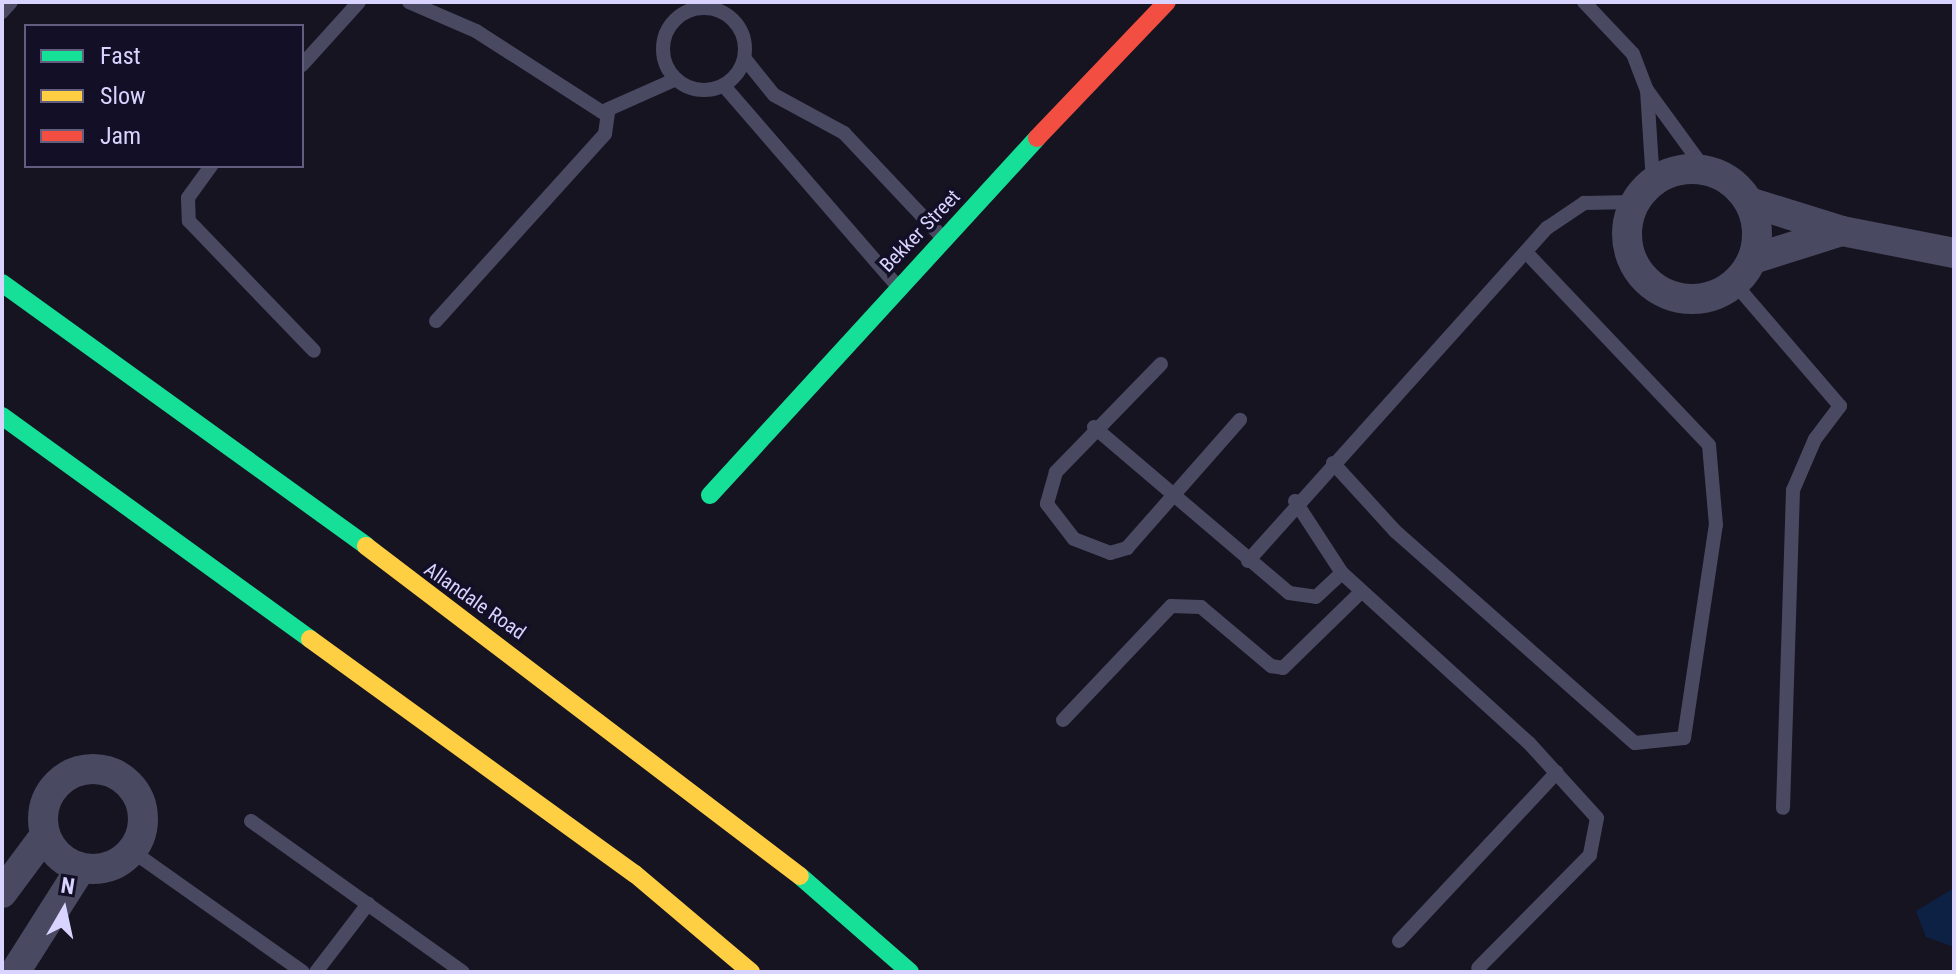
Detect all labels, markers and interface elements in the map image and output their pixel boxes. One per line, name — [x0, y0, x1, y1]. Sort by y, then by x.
legend — [24, 24, 304, 168]
text: Fast — [100, 42, 141, 70]
text: Slow — [100, 82, 146, 110]
text: Jam — [100, 122, 141, 150]
street label: Bekker Street — [875, 185, 965, 277]
street label: Allandale Road — [420, 557, 530, 645]
north arrow — [24, 870, 104, 950]
text: N — [59, 872, 76, 899]

